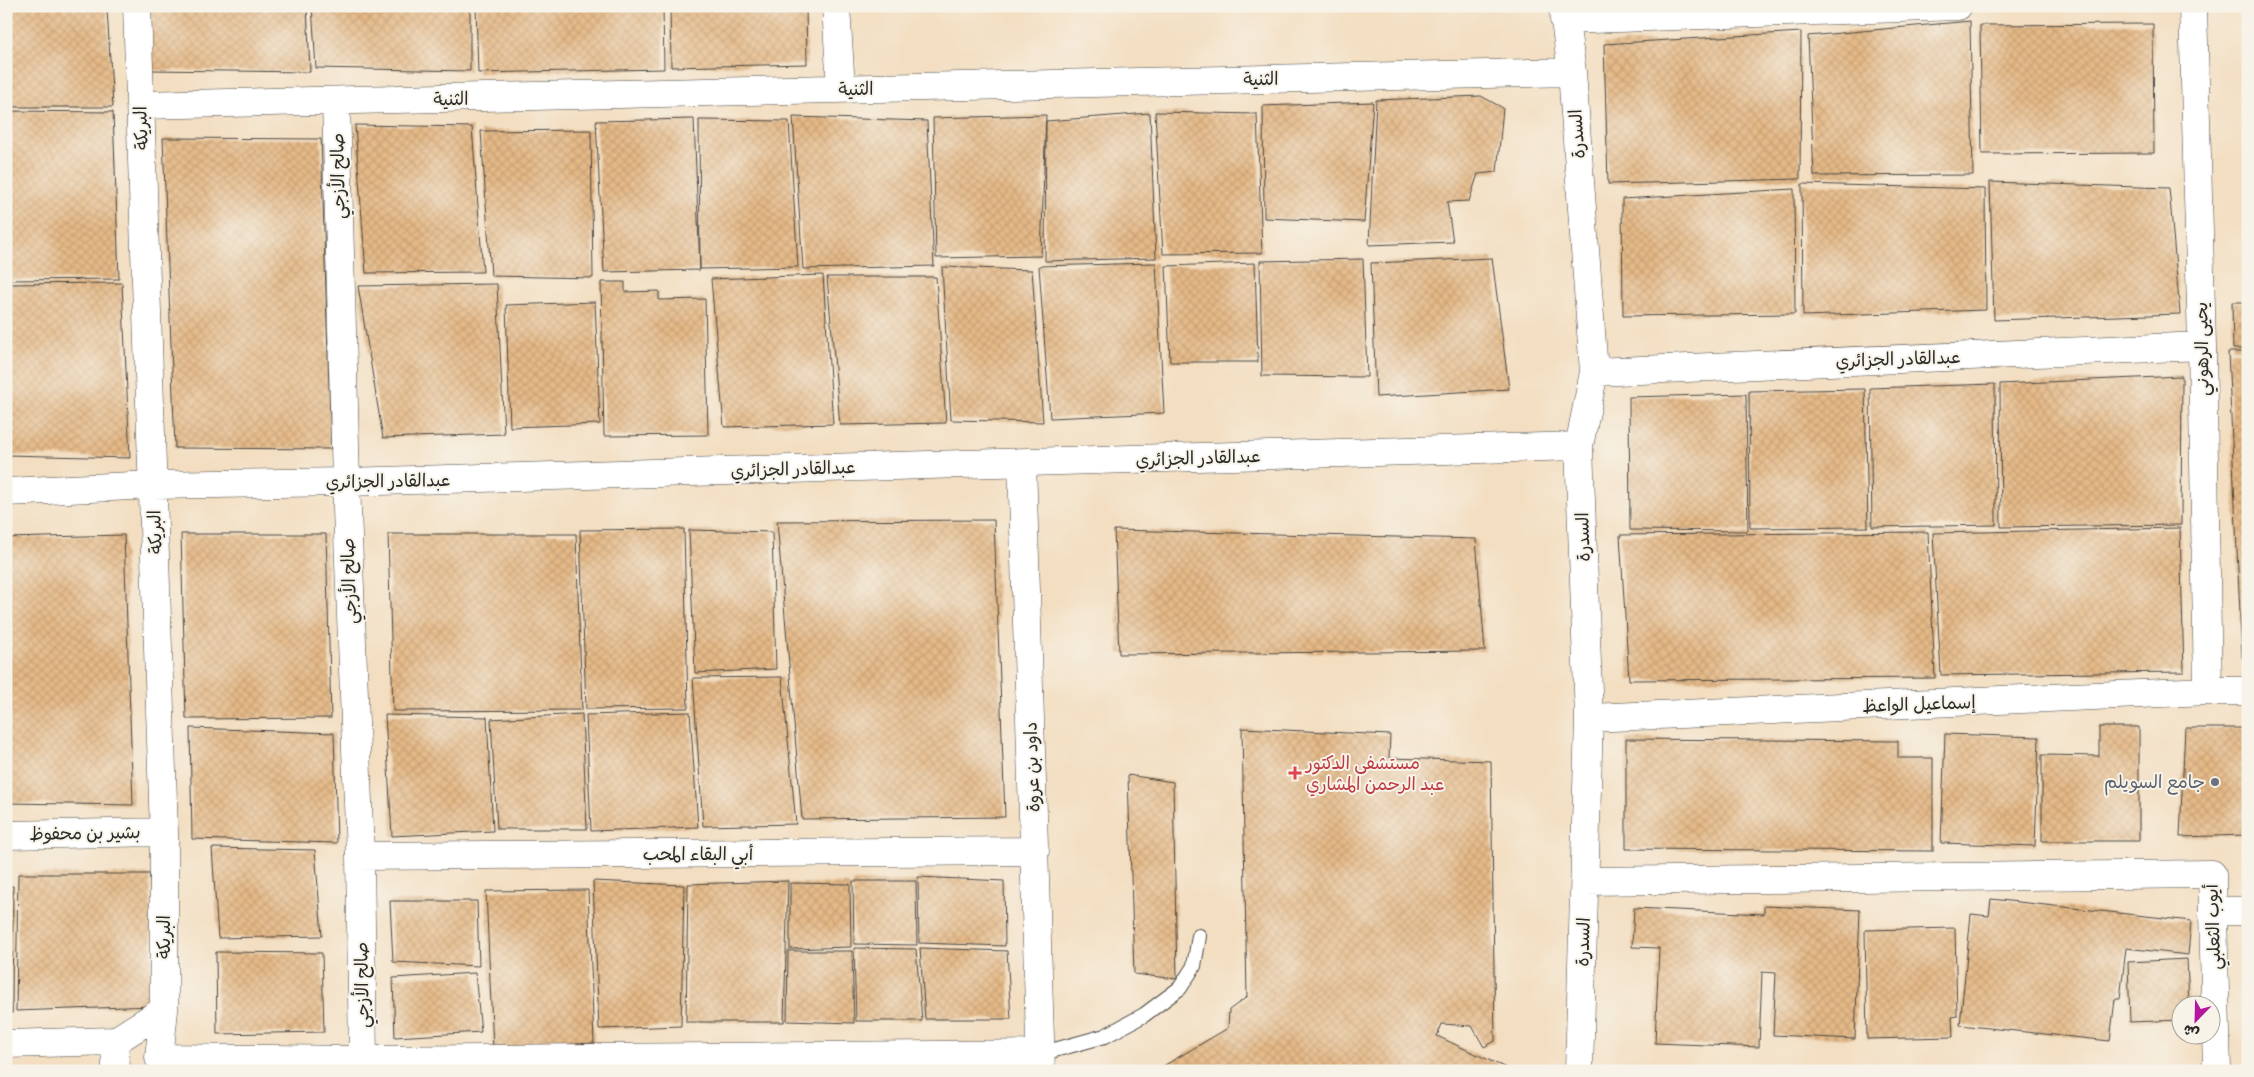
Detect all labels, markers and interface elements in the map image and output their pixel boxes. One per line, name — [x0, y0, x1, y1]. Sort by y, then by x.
street label: الثنية — [1243, 69, 1279, 94]
street label: الثنية — [838, 79, 874, 104]
street label: الثنية — [433, 89, 469, 114]
street label: البريكة — [130, 105, 157, 150]
street label: السدرة — [1565, 108, 1594, 159]
street label: صالح الأزجي — [325, 133, 355, 219]
street label: يحيى الرهوني — [2191, 302, 2219, 396]
street label: عبدالقادر الجزائري — [1835, 347, 1961, 376]
street label: عبدالقادر الجزائري — [1135, 446, 1261, 475]
street label: عبدالقادر الجزائري — [730, 457, 856, 486]
street label: عبدالقادر الجزائري — [325, 470, 451, 497]
street label: البريكة — [144, 509, 171, 554]
street label: السدرة — [1572, 512, 1599, 562]
street label: صالح الأزجي — [335, 537, 366, 625]
street label: إسماعيل الواعظ — [1862, 692, 1976, 721]
street label: داود بن عروة — [1020, 721, 1049, 813]
place label: مستشفى الدكتور عبد الرحمن المشاري — [1304, 753, 1444, 799]
marker: مستشفى الدكتور عبد الرحمن المشاري — [1288, 766, 1302, 780]
place label: جامع السويلم — [2104, 772, 2205, 797]
marker: جامع السويلم — [2209, 776, 2221, 788]
street label: بشير بن محفوظ — [29, 822, 141, 849]
street label: أبي البقاء المحب — [643, 844, 754, 870]
street label: أيوب الثعلبي — [2201, 883, 2230, 970]
street label: البريكة — [154, 915, 179, 959]
street label: السدرة — [1572, 917, 1599, 967]
street label: صالح الأزجي — [349, 942, 379, 1028]
north arrow — [2172, 994, 2222, 1044]
text: ش — [2181, 1018, 2203, 1042]

